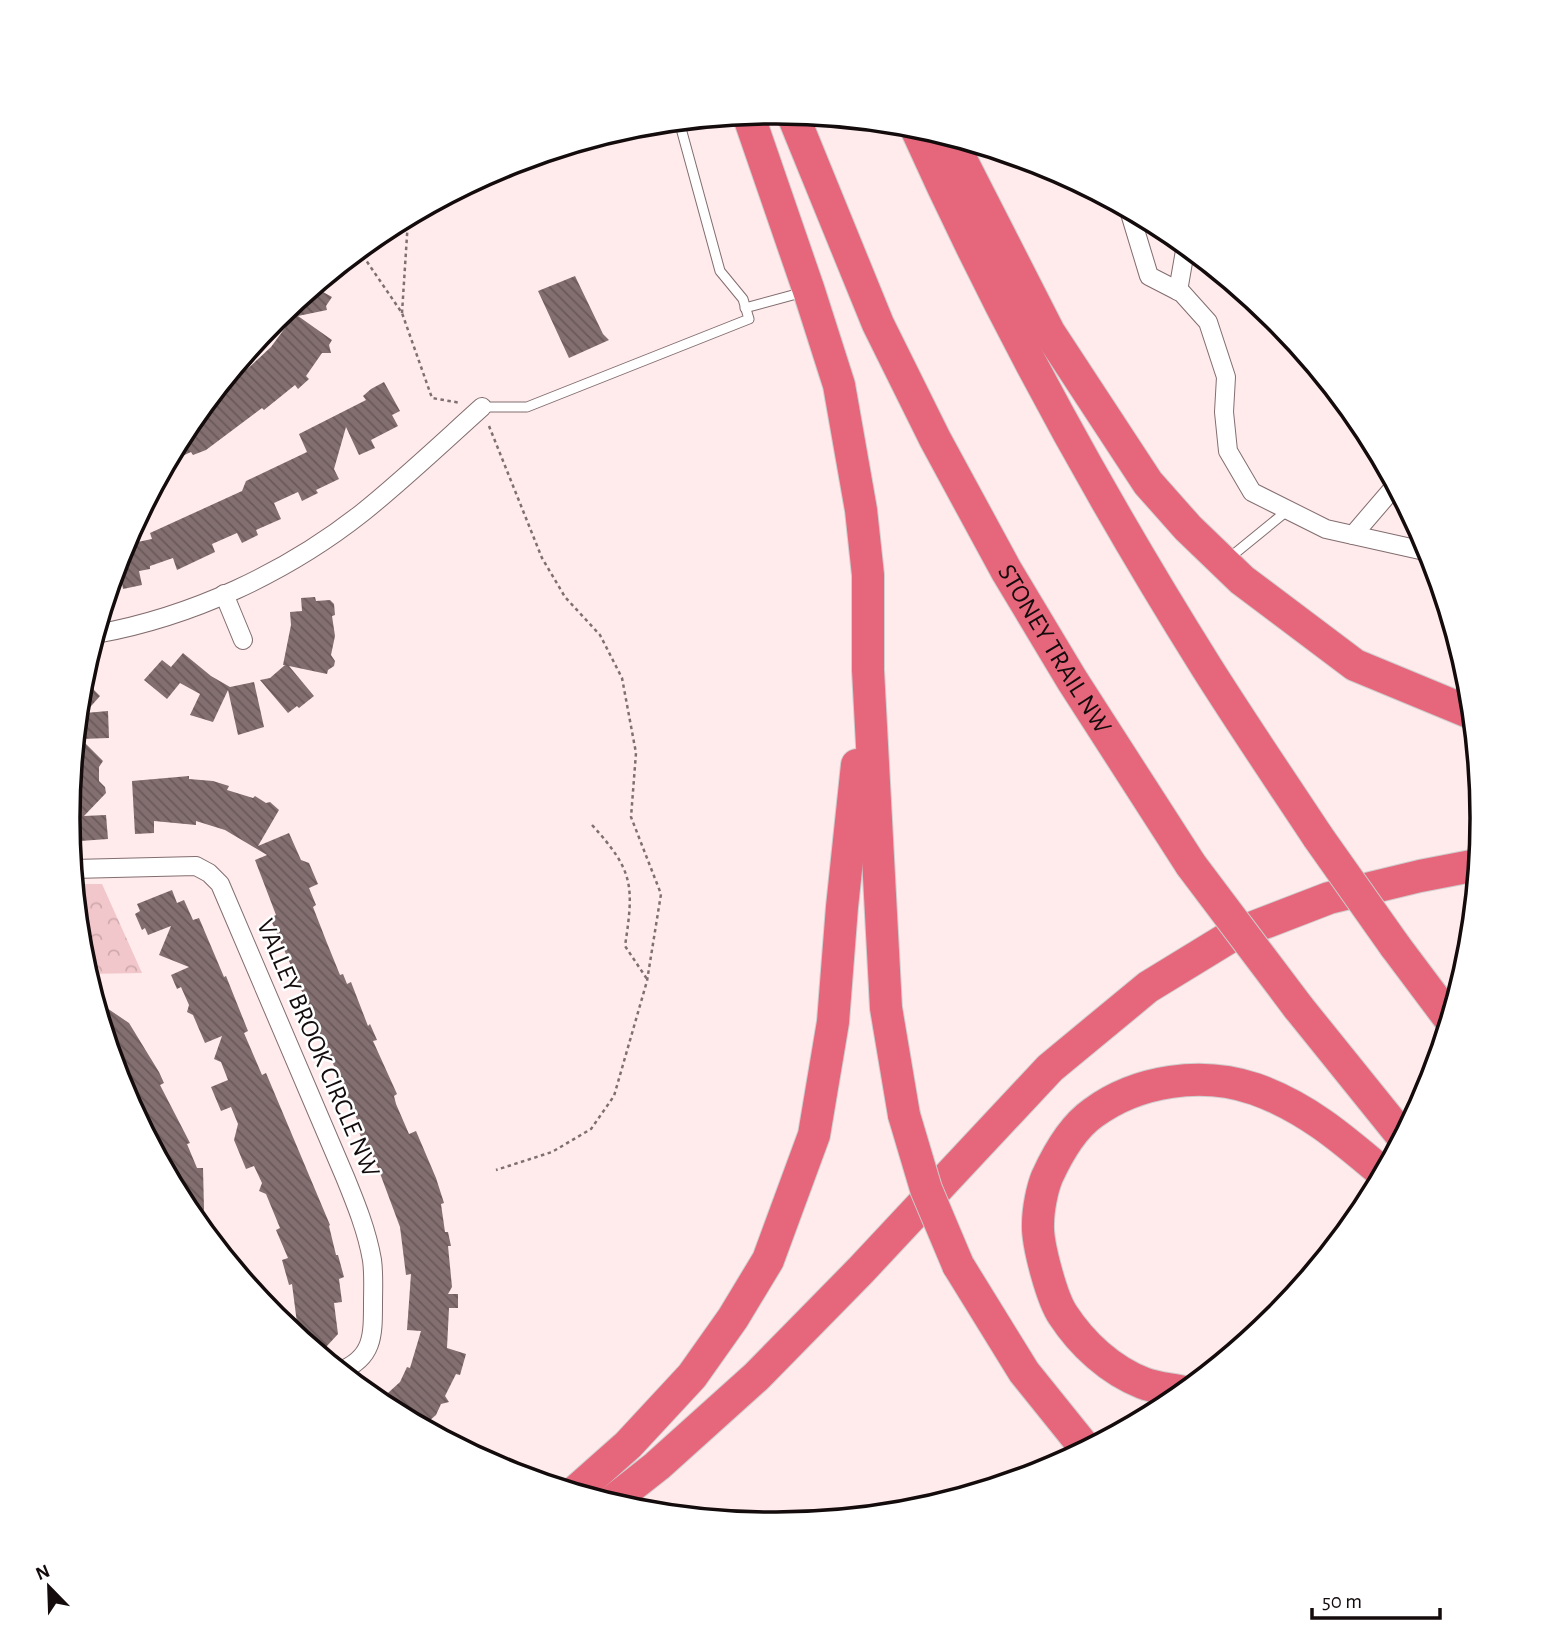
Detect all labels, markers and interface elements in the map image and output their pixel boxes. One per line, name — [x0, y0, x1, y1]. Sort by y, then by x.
street label: STONEY TRAIL NW — [993, 560, 1116, 739]
street label: VALLEY BROOK CIRCLE NW — [252, 915, 384, 1181]
north arrow — [14, 1552, 84, 1622]
text: N — [33, 1561, 53, 1584]
scale bar — [1312, 1576, 1440, 1620]
text: 50 m — [1322, 1591, 1362, 1612]

